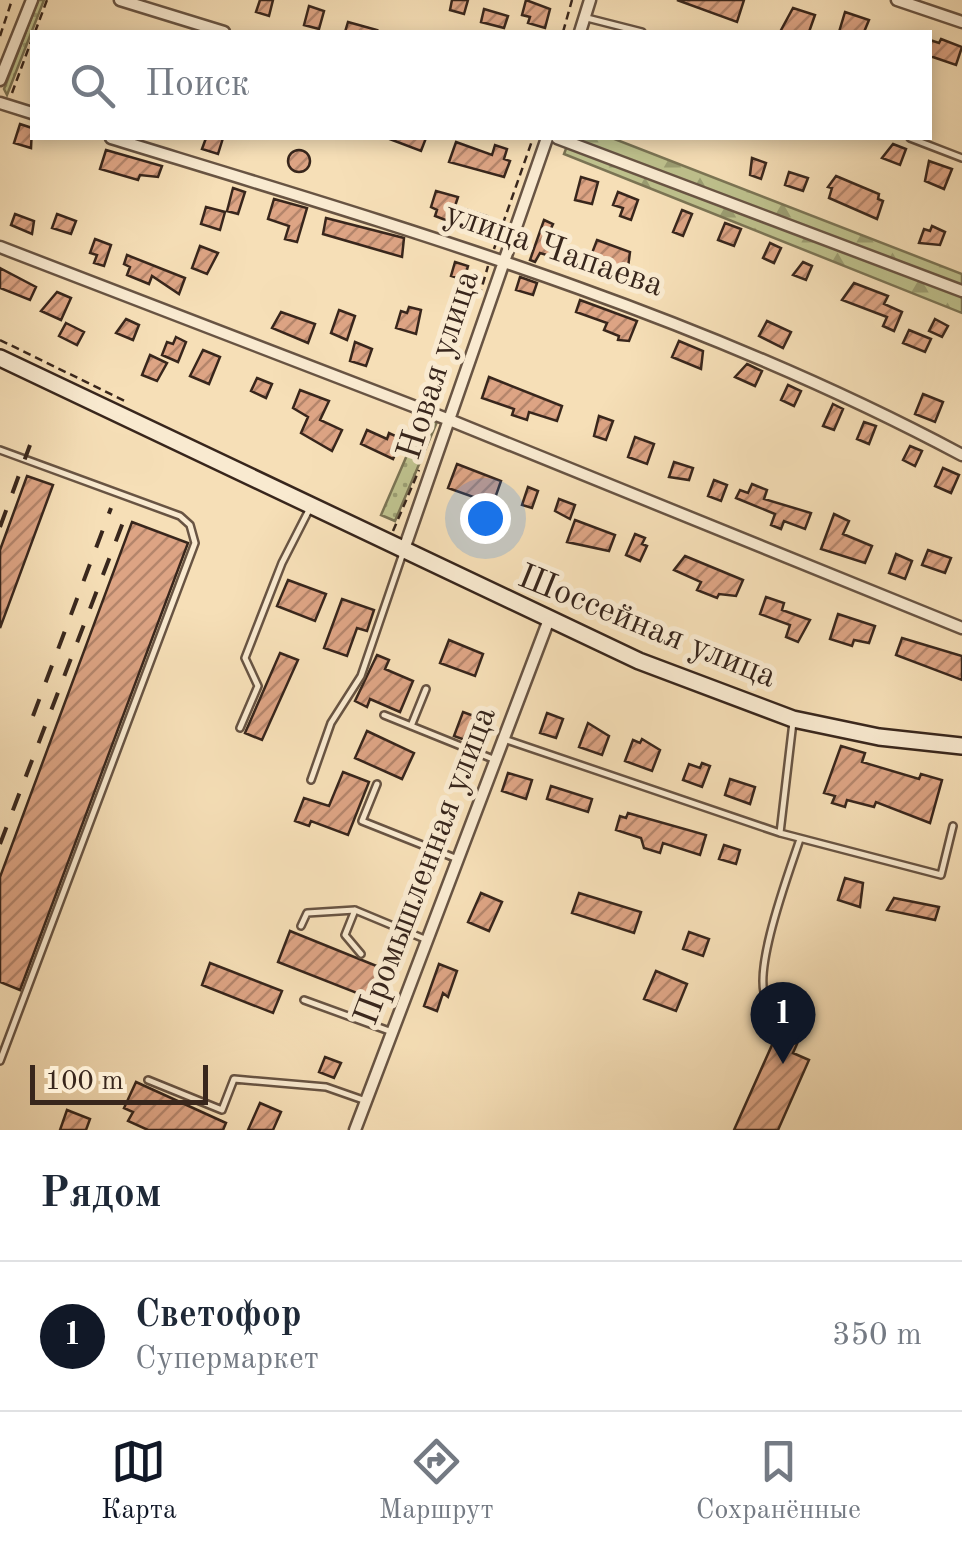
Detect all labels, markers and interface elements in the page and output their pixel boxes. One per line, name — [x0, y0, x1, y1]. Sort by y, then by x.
search box — [30, 30, 932, 140]
icon: search — [65, 58, 120, 113]
text: Поиск — [145, 66, 250, 104]
street label: улица Чапаева — [440, 196, 668, 304]
street label: Новая улица — [392, 266, 486, 464]
your location — [460, 493, 511, 544]
street label: Шоссейная улица — [513, 559, 781, 695]
street label: Промышленная улица — [349, 702, 503, 1030]
pin: 1 — [750, 982, 816, 1064]
scale bar — [30, 1060, 208, 1104]
text: 100 m — [45, 1068, 124, 1096]
text: Рядом — [40, 1174, 162, 1216]
text: Светофор — [135, 1297, 302, 1335]
text: 1 — [63, 1320, 82, 1352]
text: 350 m — [832, 1320, 922, 1352]
text: Супермаркет — [135, 1344, 319, 1376]
tab: Карта — [101, 1434, 177, 1529]
tab: Маршрут — [379, 1434, 494, 1529]
tab: Сохранённые — [696, 1434, 861, 1529]

